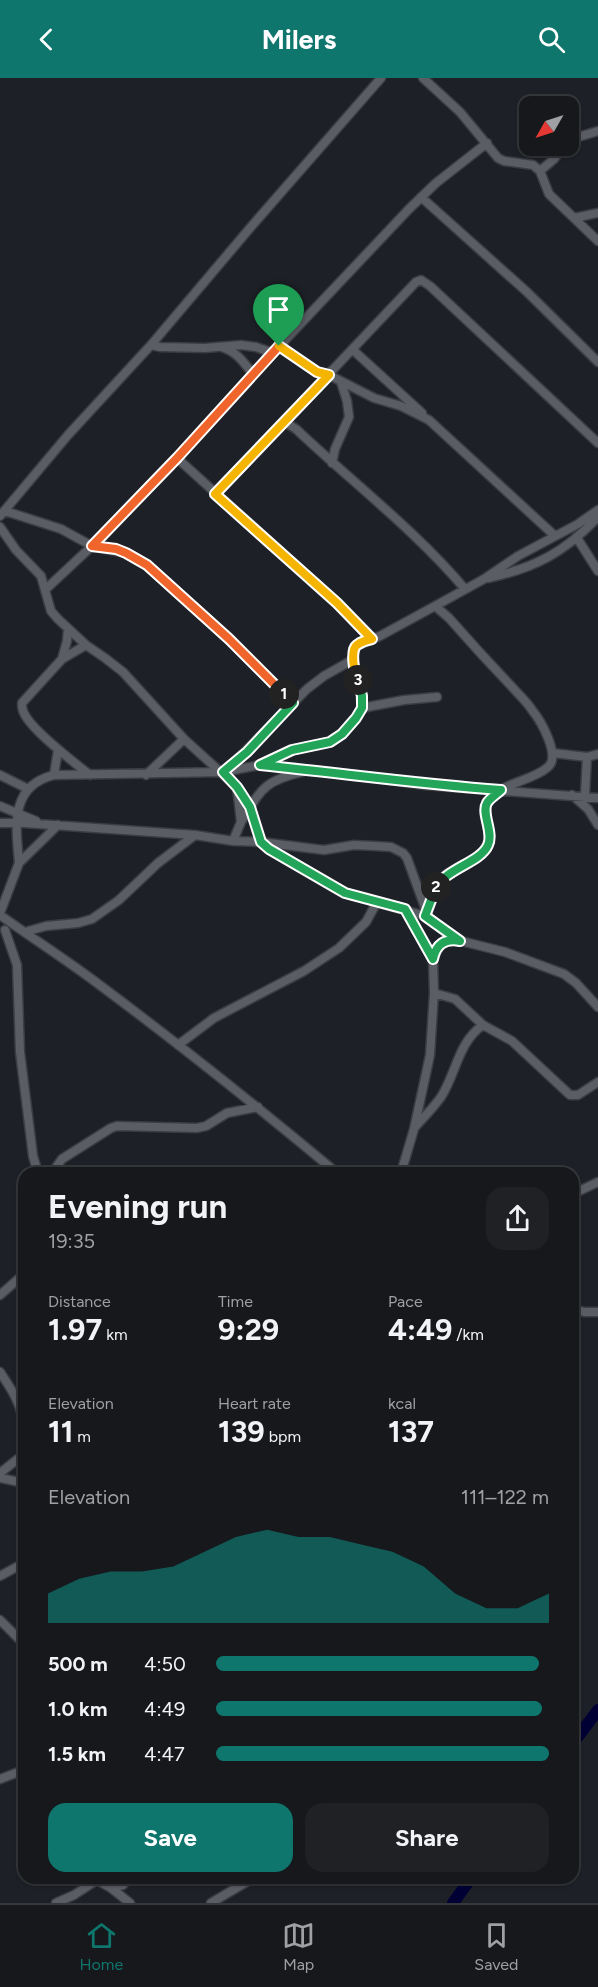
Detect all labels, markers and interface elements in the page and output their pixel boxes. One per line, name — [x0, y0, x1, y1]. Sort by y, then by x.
icon: back — [30, 23, 63, 56]
text: Milers — [262, 23, 336, 56]
icon: search — [535, 23, 568, 56]
north arrow — [519, 96, 579, 156]
map controls — [519, 96, 579, 156]
pin — [253, 284, 304, 346]
icon: arrive — [262, 293, 295, 326]
pin: 3 — [343, 665, 373, 695]
text: 3 — [354, 670, 362, 689]
pin: 1 — [269, 679, 299, 709]
text: 1 — [281, 684, 287, 703]
pin: 2 — [421, 872, 451, 902]
text: 2 — [431, 877, 441, 896]
text: Evening run — [48, 1187, 227, 1226]
button: share — [486, 1187, 549, 1250]
text: 19:35 — [48, 1229, 95, 1253]
text: Distance — [48, 1292, 111, 1311]
text: Time — [218, 1292, 253, 1311]
text: Pace — [388, 1292, 423, 1311]
text: 1.97 — [48, 1311, 102, 1348]
text: 9:29 — [218, 1311, 279, 1348]
text: 4:49 — [388, 1311, 452, 1348]
text: km — [102, 1325, 128, 1344]
text: /km — [452, 1325, 484, 1344]
text: Elevation — [48, 1394, 114, 1413]
text: Heart rate — [218, 1394, 291, 1413]
text: kcal — [388, 1394, 416, 1413]
text: 11 — [48, 1413, 73, 1450]
text: 139 — [218, 1413, 265, 1450]
text: 137 — [388, 1413, 434, 1450]
text: m — [73, 1427, 91, 1446]
text: bpm — [265, 1427, 301, 1446]
text: Elevation — [48, 1485, 130, 1509]
text: 111–122 m — [461, 1485, 549, 1509]
text: 500 m — [48, 1652, 108, 1676]
text: 4:50 — [144, 1652, 186, 1676]
text: 1.0 km — [48, 1697, 107, 1721]
text: 4:49 — [144, 1697, 185, 1721]
text: 1.5 km — [48, 1742, 106, 1766]
text: 4:47 — [144, 1742, 185, 1766]
button: Save — [48, 1803, 293, 1872]
button: Share — [305, 1803, 549, 1872]
tab: Home — [80, 1919, 123, 1974]
tab: Map — [282, 1919, 315, 1974]
tab: Saved — [474, 1919, 518, 1974]

